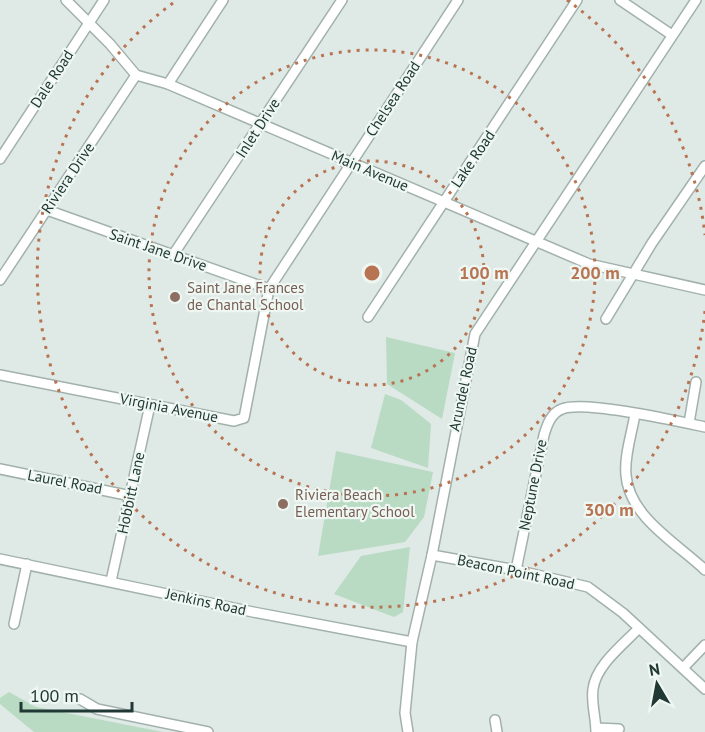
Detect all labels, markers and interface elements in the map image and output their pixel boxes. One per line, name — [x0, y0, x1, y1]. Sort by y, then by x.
street label: Dale Road — [26, 46, 77, 111]
street label: Chelsea Road — [361, 58, 424, 140]
street label: Inlet Drive — [231, 94, 284, 161]
street label: Lake Road — [446, 126, 499, 191]
street label: Riviera Drive — [37, 138, 98, 217]
street label: Main Avenue — [329, 146, 412, 195]
street label: Saint Jane Drive — [107, 224, 209, 275]
text: 100 m — [459, 261, 509, 284]
text: 200 m — [570, 261, 620, 284]
centre of rings — [362, 263, 382, 283]
place label: Saint Jane Frances de Chantal School — [187, 278, 304, 314]
marker: Saint Jane Frances de Chantal School — [168, 290, 182, 304]
street label: Arundel Road — [444, 345, 481, 433]
street label: Virginia Avenue — [117, 388, 220, 426]
street label: Neptune Drive — [514, 438, 551, 532]
street label: Hobbitt Lane — [113, 450, 148, 536]
street label: Laurel Road — [26, 465, 104, 498]
place label: Riviera Beach Elementary School — [295, 485, 415, 521]
marker: Riviera Beach Elementary School — [276, 497, 290, 511]
text: 300 m — [584, 498, 634, 521]
street label: Beacon Point Road — [456, 550, 577, 593]
street label: Jenkins Road — [163, 584, 248, 619]
north arrow — [627, 654, 687, 714]
text: N — [647, 658, 661, 680]
scale bar — [21, 675, 132, 713]
text: 100 m — [30, 684, 79, 707]

